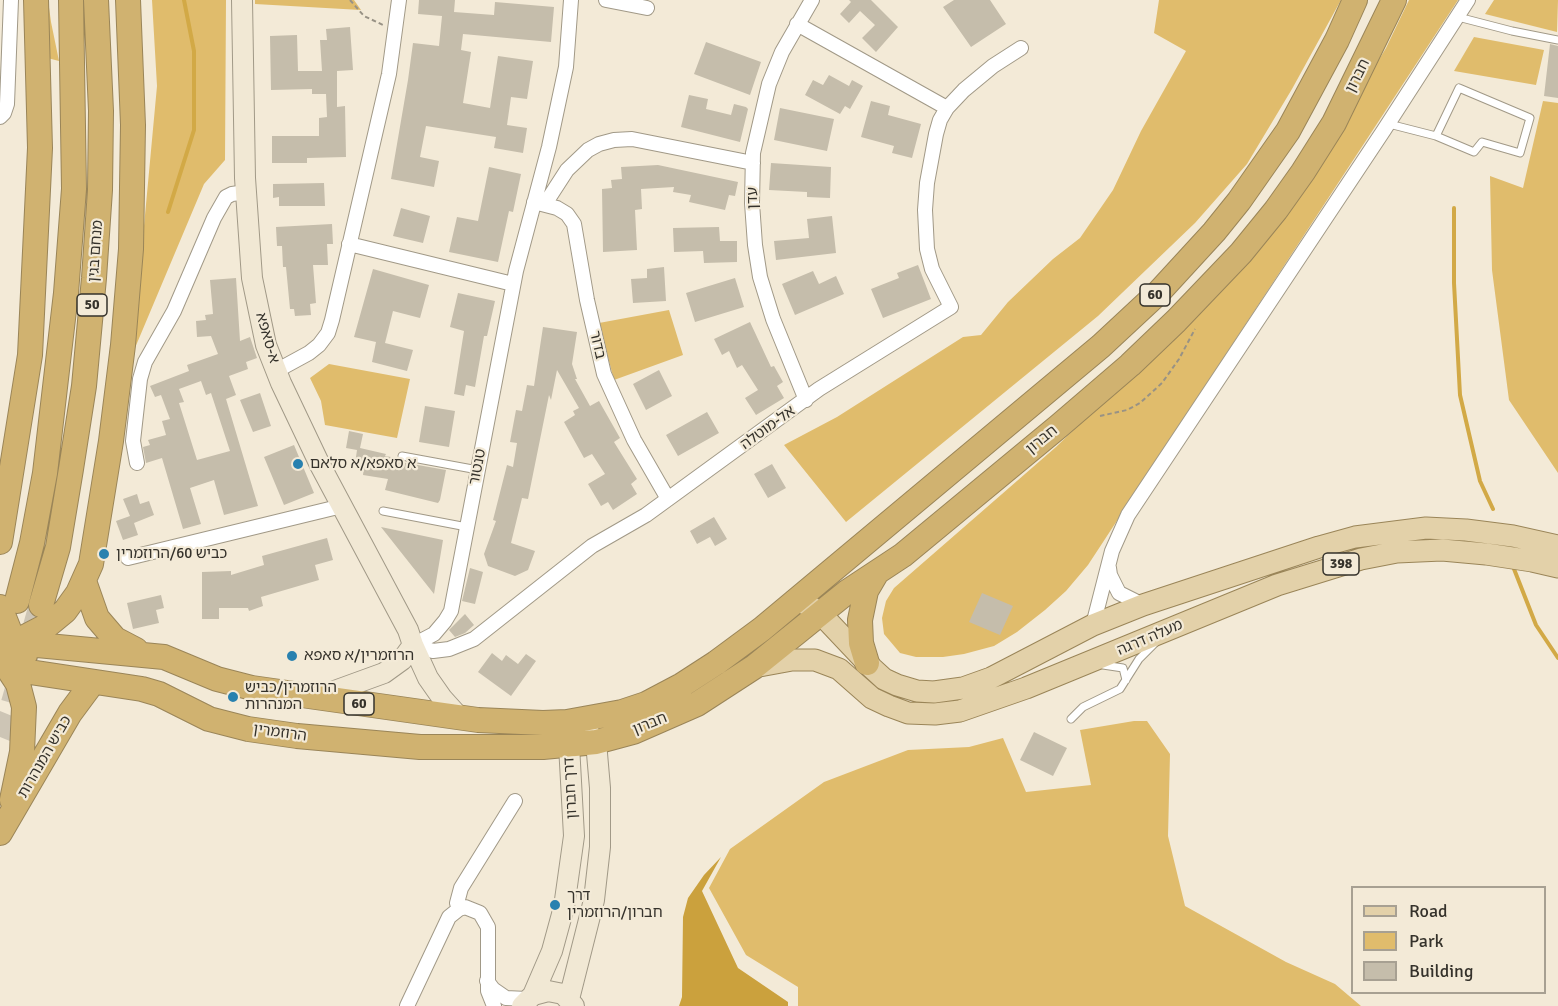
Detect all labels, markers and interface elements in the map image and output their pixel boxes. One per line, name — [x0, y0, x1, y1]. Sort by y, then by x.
street label: חברון — [1342, 56, 1374, 96]
street label: עדן — [744, 187, 762, 209]
street label: מנחם בגין — [85, 219, 107, 283]
road number: 60 — [1140, 284, 1170, 306]
road number: 50 — [77, 294, 107, 316]
street label: א-סאפא — [251, 311, 283, 365]
street label: בדור — [585, 329, 609, 361]
street label: אל-מוטלה — [737, 402, 799, 454]
street label: חברון — [1023, 422, 1061, 458]
street label: טנטור — [466, 447, 490, 487]
place label: א סאפא/א סלאם — [310, 455, 416, 473]
marker: א סאפא/א סלאם — [291, 457, 305, 471]
place label: כביש 60/הרוזמרין — [116, 545, 227, 563]
marker: כביש 60/הרוזמרין — [97, 547, 111, 561]
road number: 398 — [1323, 553, 1359, 575]
street label: מעלה דרגה — [1114, 616, 1186, 660]
place label: הרוזמרין/א סאפא — [304, 647, 414, 665]
marker: הרוזמרין/א סאפא — [285, 649, 299, 663]
place label: הרוזמרין/כביש המנהרות — [245, 679, 337, 714]
marker: הרוזמרין/כביש המנהרות — [226, 690, 240, 704]
road number: 60 — [344, 693, 374, 715]
street label: חברון — [630, 709, 670, 739]
street label: כביש המנהרות — [14, 713, 76, 801]
street label: הרוזמרין — [252, 720, 308, 746]
street label: דרך חברון — [560, 757, 582, 819]
legend — [1351, 886, 1546, 994]
place label: דרך חברון/הרוזמרין — [567, 887, 663, 922]
marker: דרך חברון/הרוזמרין — [548, 898, 562, 912]
text: Road — [1409, 900, 1448, 922]
text: Park — [1409, 930, 1444, 952]
text: Building — [1409, 960, 1473, 982]

